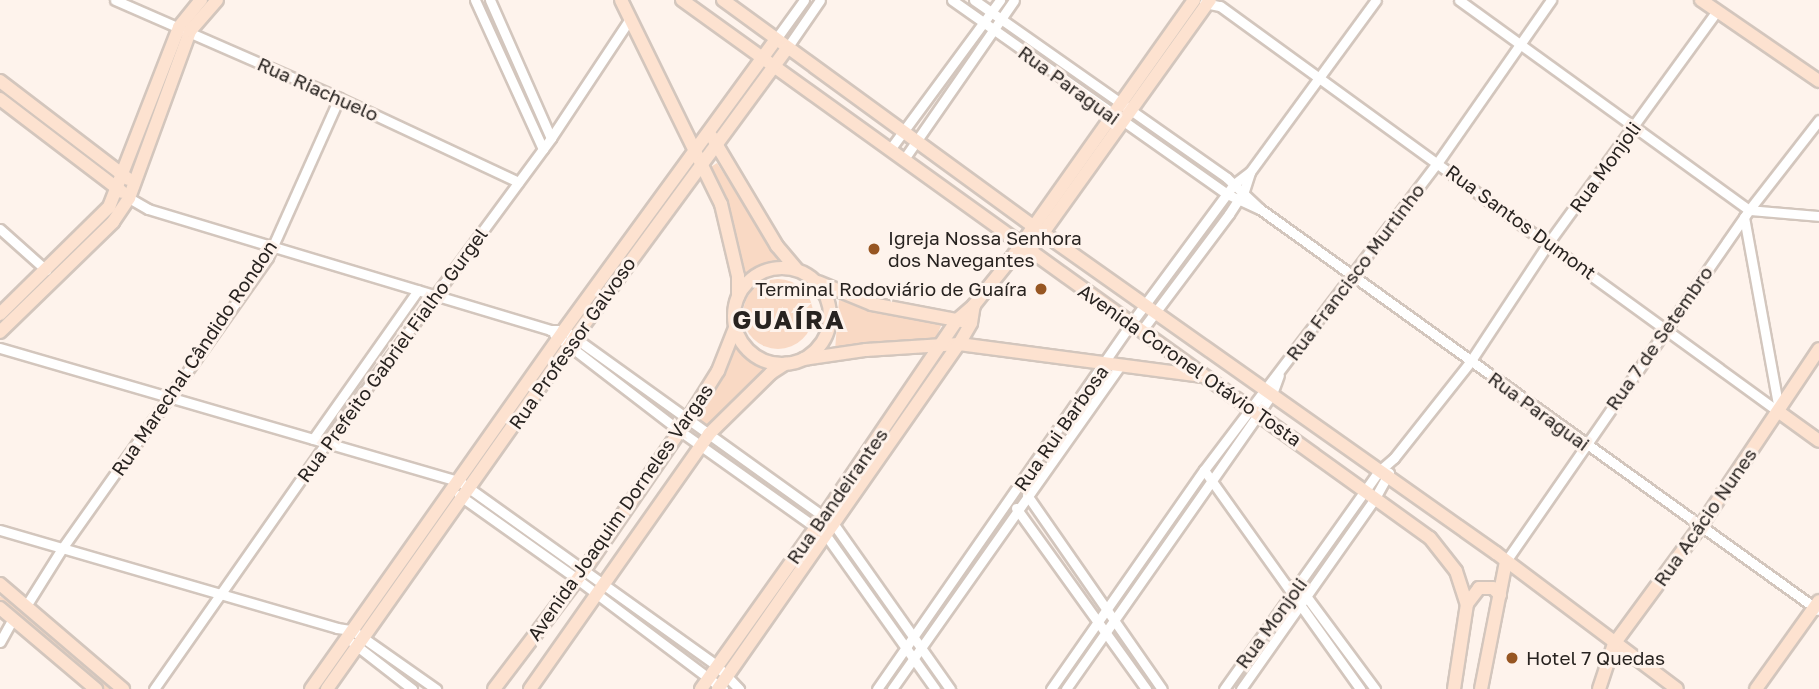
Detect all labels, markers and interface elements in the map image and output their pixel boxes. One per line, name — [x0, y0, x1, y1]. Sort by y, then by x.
street label: Rua Paraguai — [1014, 41, 1124, 129]
street label: Rua Riachuelo — [254, 52, 382, 126]
street label: Rua Monjoli — [1564, 117, 1646, 217]
street label: Rua Santos Dumont — [1442, 160, 1600, 284]
street label: Rua Francisco Murtinho — [1281, 179, 1429, 365]
street label: Rua Prefeito Gabriel Fialho Gurgel — [292, 223, 492, 487]
place label: Igreja Nossa Senhora dos Navegantes — [888, 227, 1082, 271]
street label: Rua Marechal Cândido Rondon — [107, 236, 281, 480]
marker: Igreja Nossa Senhora dos Navegantes — [866, 241, 882, 257]
street label: Rua Professor Galvoso — [504, 253, 640, 433]
street label: Rua 7 de Setembro — [1601, 262, 1717, 414]
place label: Terminal Rodoviário de Guaíra — [755, 278, 1027, 300]
street label: Avenida Coronel Otávio Tosta — [1074, 279, 1306, 451]
marker: Terminal Rodoviário de Guaíra — [1033, 281, 1049, 297]
district label: GUAÍRA — [733, 304, 845, 336]
street label: Rua Rui Barbosa — [1009, 361, 1113, 495]
street label: Rua Paraguai — [1484, 367, 1594, 455]
street label: Avenida Joaquim Dorneles Vargas — [522, 379, 718, 645]
street label: Rua Bandeirantes — [782, 424, 892, 568]
street label: Rua Acácio Nunes — [1649, 444, 1761, 590]
street label: Rua Monjoli — [1230, 573, 1312, 673]
place label: Hotel 7 Quedas — [1526, 647, 1665, 669]
marker: Hotel 7 Quedas — [1504, 650, 1520, 666]

